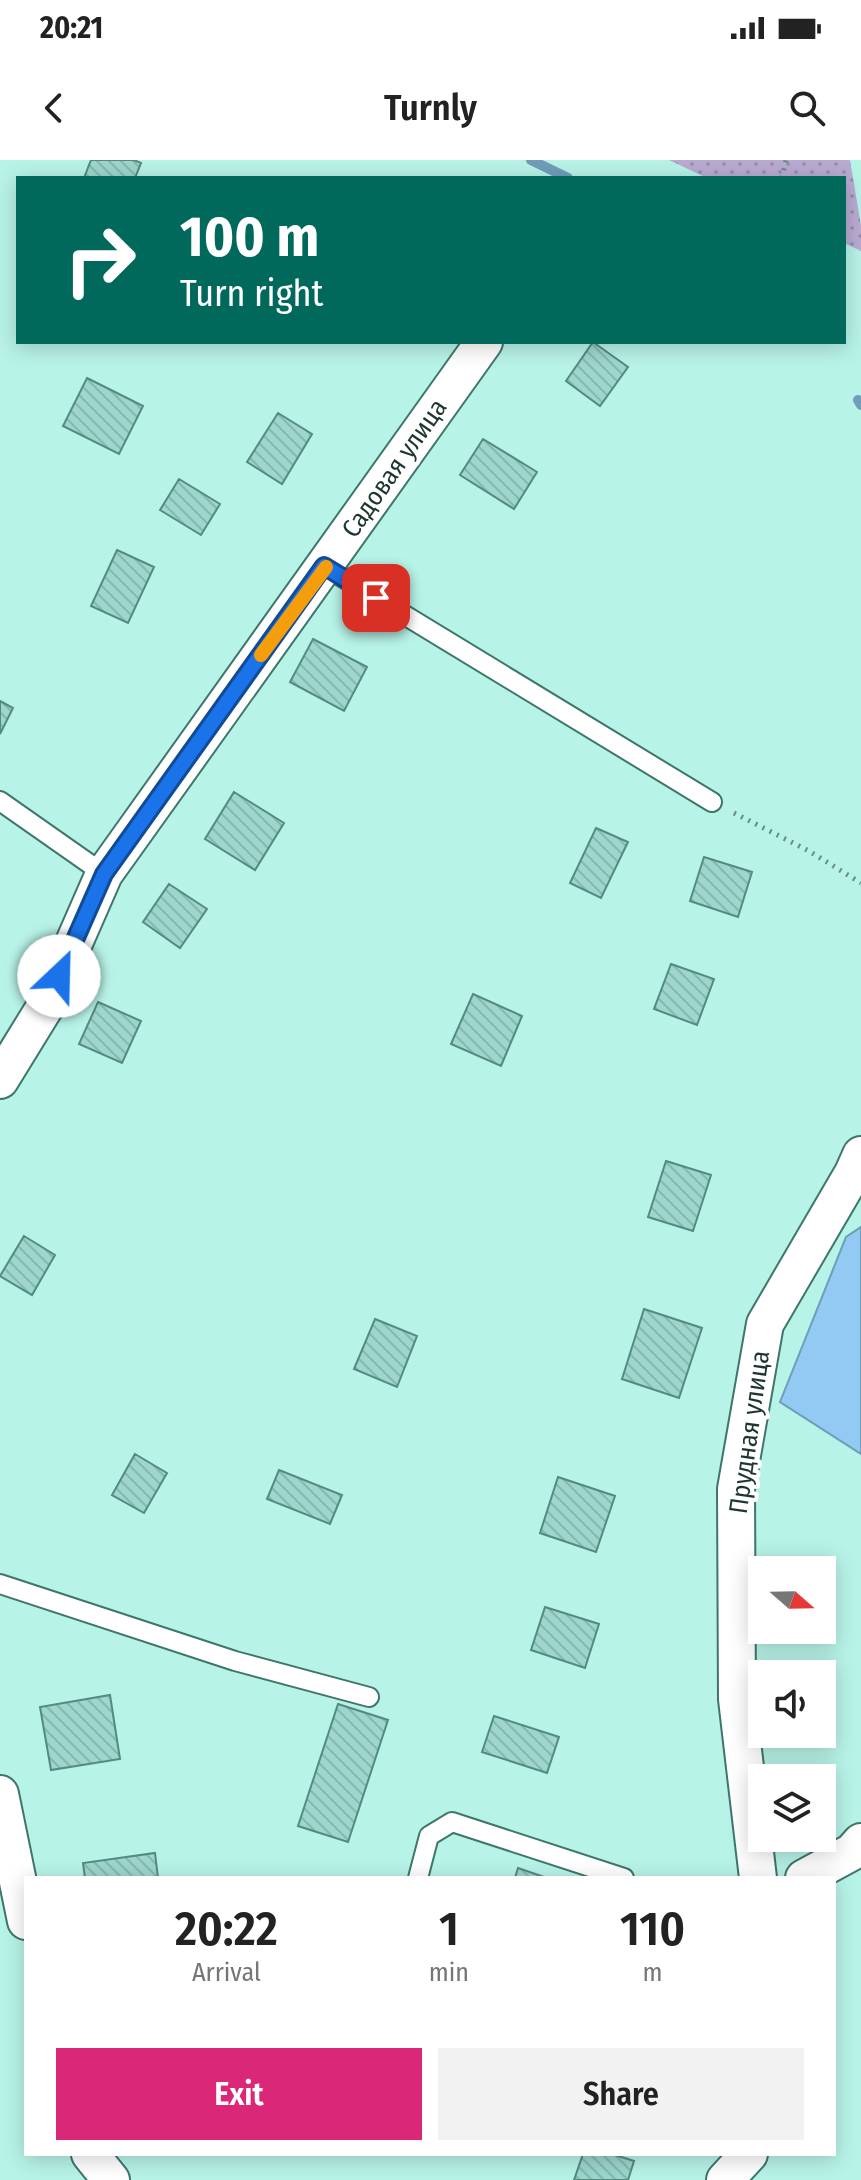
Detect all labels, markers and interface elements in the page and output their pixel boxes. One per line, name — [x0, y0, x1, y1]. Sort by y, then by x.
text: 20:21 — [40, 10, 103, 46]
icon: back — [32, 86, 76, 130]
text: Turnly — [384, 86, 477, 130]
icon: search — [785, 86, 829, 130]
text: 100 m — [180, 204, 319, 271]
icon: right — [48, 208, 152, 312]
text: Turn right — [180, 272, 323, 316]
street label: Садовая улица — [335, 393, 454, 544]
pin — [342, 564, 410, 632]
icon: arrive — [354, 576, 398, 620]
position arrow — [17, 934, 101, 1018]
street label: Прудная улица — [723, 1348, 776, 1516]
north arrow — [748, 1556, 836, 1644]
map controls — [748, 1556, 836, 1852]
button: sound — [748, 1660, 836, 1748]
button: layers — [748, 1764, 836, 1852]
text: 20:22 — [175, 1900, 278, 1958]
text: 1 — [439, 1900, 459, 1958]
text: 110 — [620, 1900, 685, 1958]
text: Arrival — [192, 1957, 261, 1988]
text: min — [429, 1957, 469, 1988]
text: m — [643, 1957, 663, 1988]
button: Exit — [56, 2048, 422, 2140]
button: Share — [438, 2048, 804, 2140]

